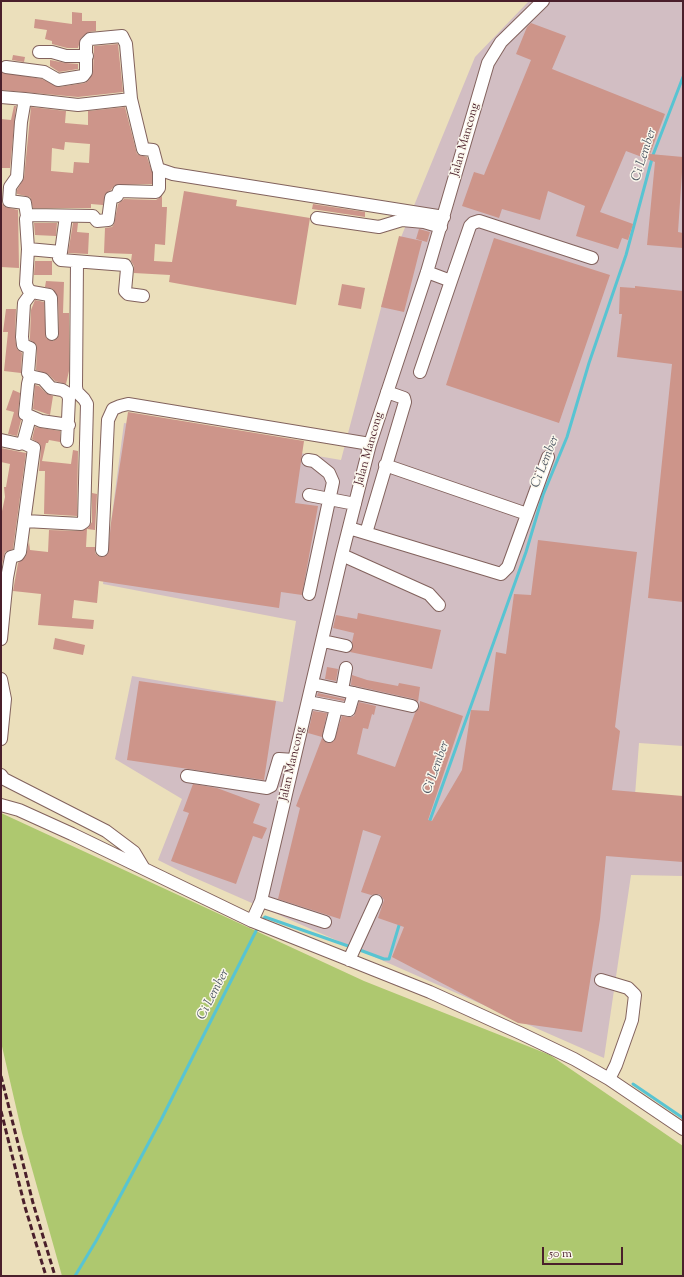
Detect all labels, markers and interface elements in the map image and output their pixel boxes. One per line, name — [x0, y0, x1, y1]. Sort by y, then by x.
street label: Jalan Mancong — [449, 102, 483, 178]
water label: Ci Lember — [629, 127, 661, 183]
street label: Jalan Mancong — [353, 411, 387, 487]
water label: Ci Lember — [529, 434, 563, 490]
street label: Jalan Mancong — [277, 725, 309, 803]
water label: Ci Lember — [420, 740, 454, 796]
water label: Ci Lember — [195, 967, 233, 1023]
scale bar — [544, 1239, 625, 1265]
text: 50 m — [549, 1245, 572, 1263]

